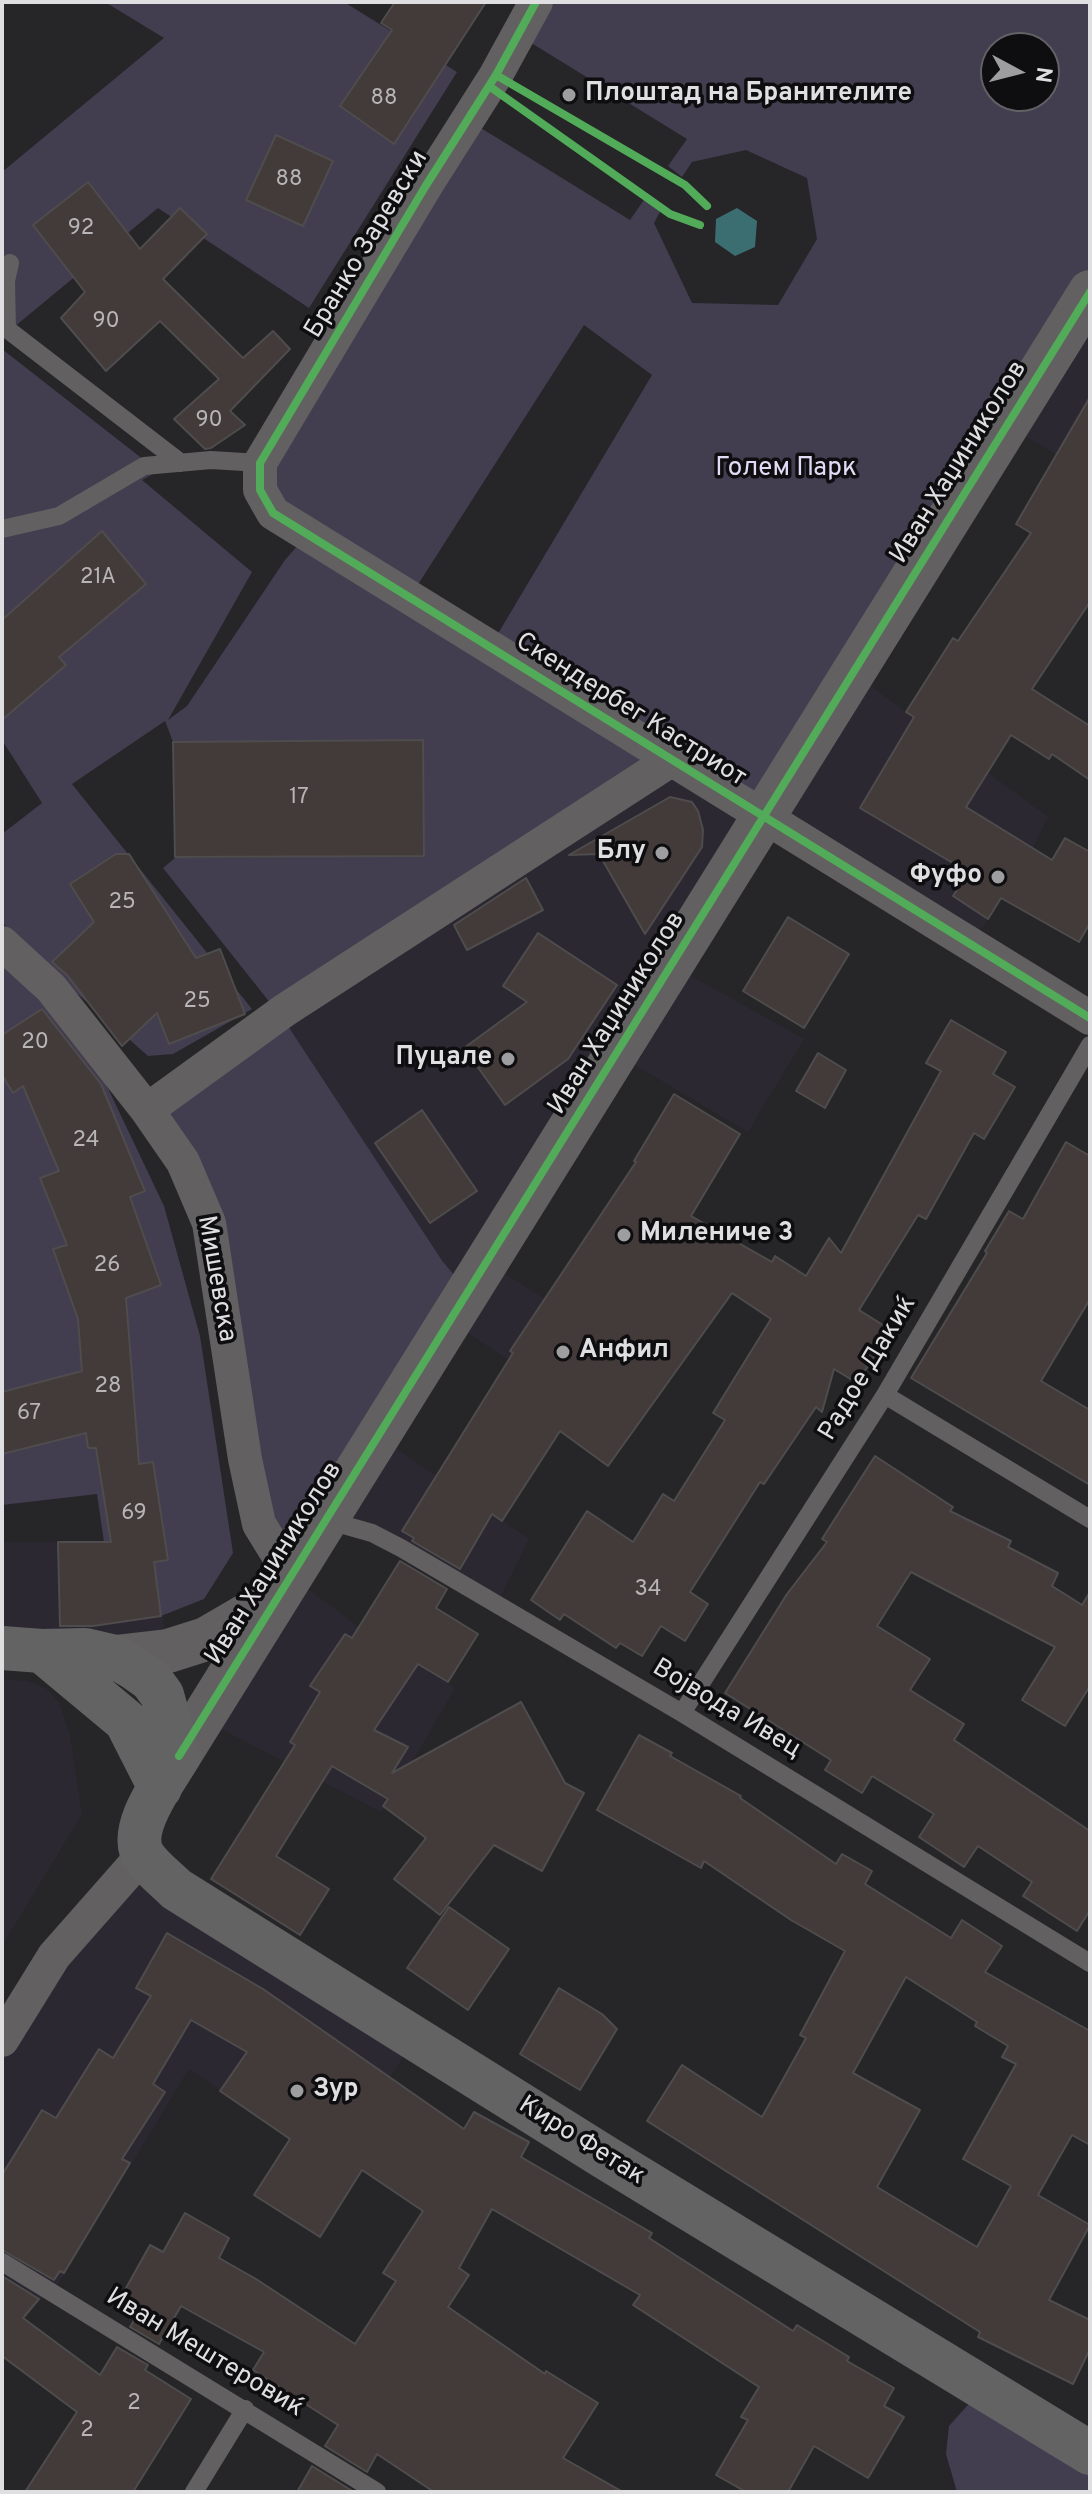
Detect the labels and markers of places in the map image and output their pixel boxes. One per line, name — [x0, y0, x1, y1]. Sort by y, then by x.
place label: Плоштад на Бранителите — [585, 79, 912, 111]
marker: Плоштад на Бранителите — [560, 86, 578, 104]
place label: Блу — [597, 837, 646, 869]
marker: Блу — [653, 844, 671, 862]
place label: Фуфо — [910, 861, 982, 893]
marker: Фуфо — [989, 868, 1007, 886]
place label: Пуцале — [396, 1043, 492, 1075]
marker: Пуцале — [499, 1050, 517, 1068]
place label: Милениче 3 — [640, 1219, 793, 1251]
marker: Милениче 3 — [615, 1226, 633, 1244]
place label: Анфил — [579, 1336, 669, 1368]
marker: Анфил — [554, 1343, 572, 1361]
place label: Зур — [313, 2075, 358, 2107]
marker: Зур — [288, 2082, 306, 2100]

